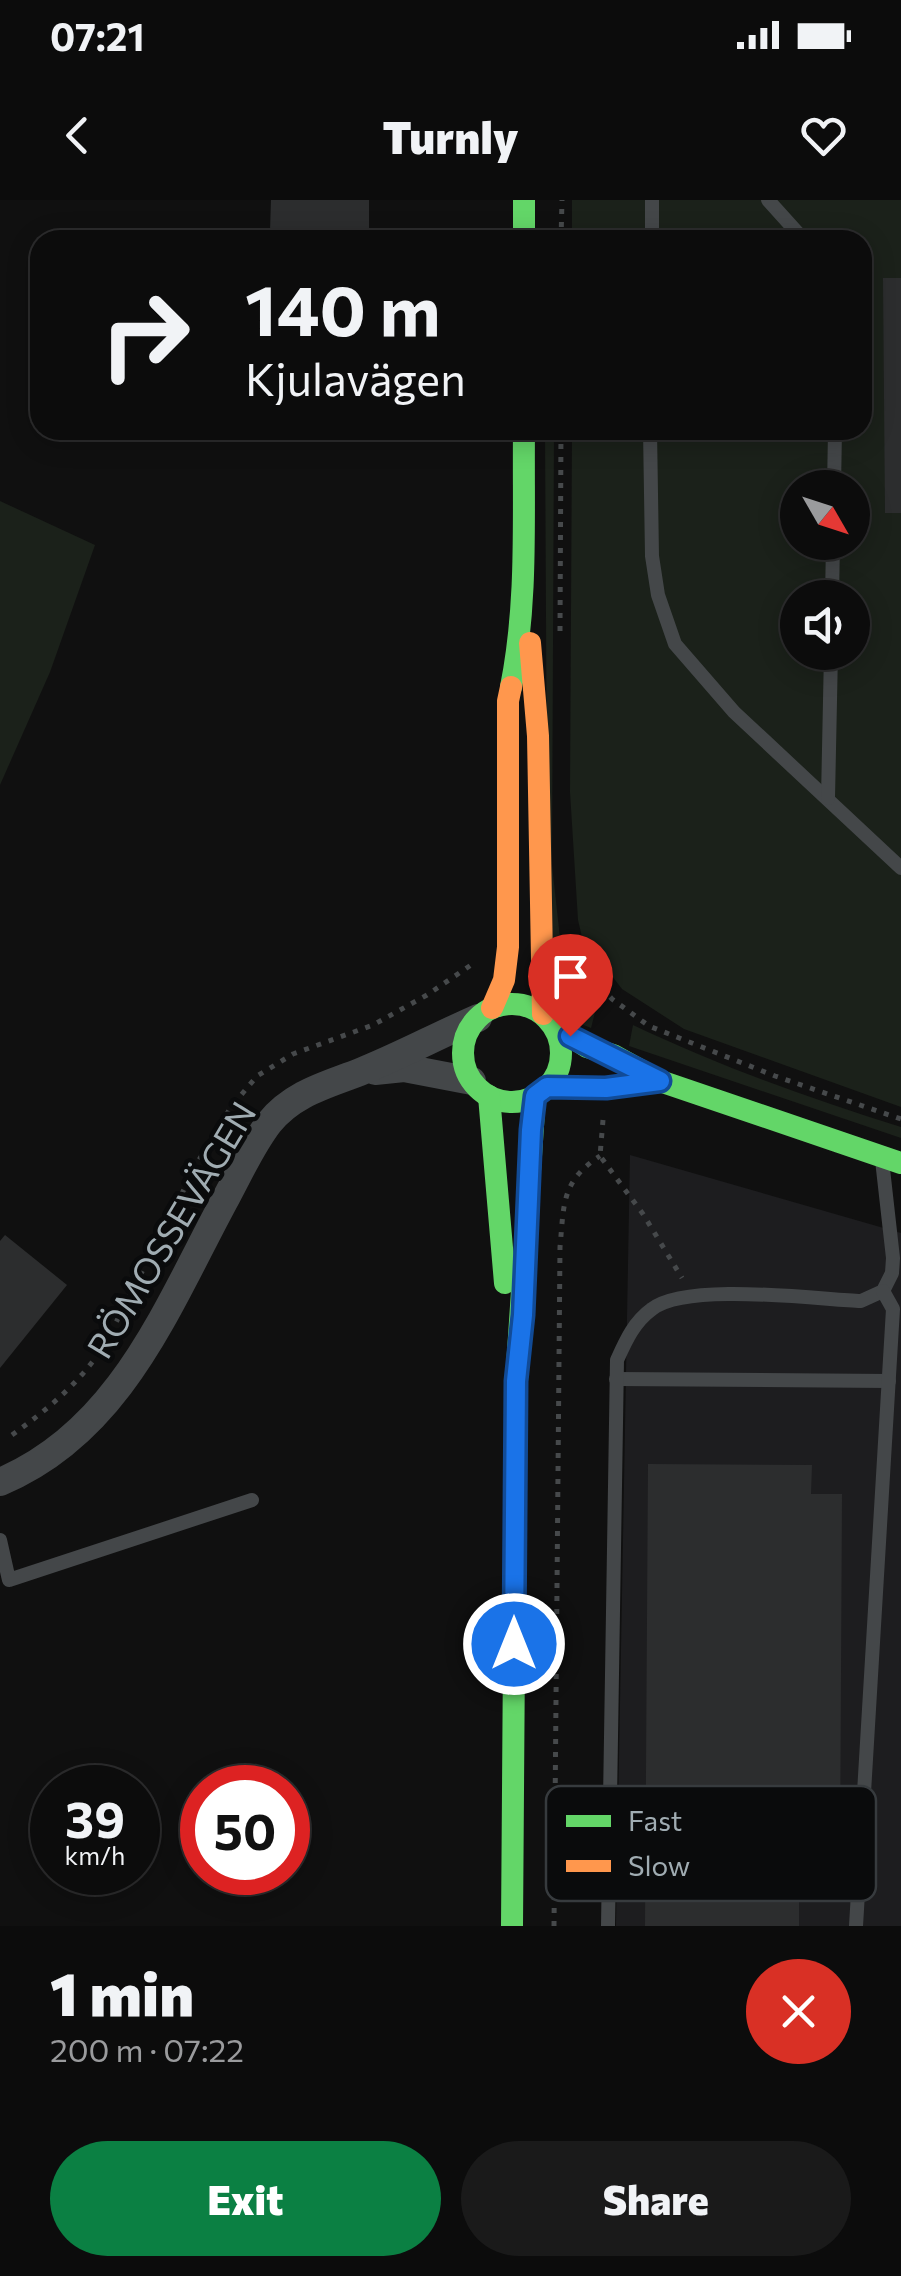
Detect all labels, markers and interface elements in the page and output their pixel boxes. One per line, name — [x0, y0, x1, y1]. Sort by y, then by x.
text: 07:21 — [50, 12, 145, 59]
icon: back — [50, 108, 105, 163]
text: Turnly — [382, 108, 519, 163]
icon: heart — [796, 108, 851, 163]
text: 140 m — [245, 265, 441, 350]
icon: right — [80, 270, 210, 400]
text: Kjulavägen — [245, 350, 466, 405]
north arrow — [780, 470, 870, 560]
map controls — [780, 470, 870, 670]
button: sound — [780, 580, 870, 670]
pin — [528, 934, 613, 1037]
icon: arrive — [543, 949, 598, 1004]
street label: RÖMOSSEVÄGEN — [76, 1093, 264, 1365]
position arrow — [462, 1592, 566, 1696]
speed limit sign: 50 — [180, 1765, 310, 1895]
legend — [546, 1786, 876, 1901]
text: 39 — [65, 1787, 125, 1848]
text: Fast — [628, 1803, 682, 1837]
text: km/h — [65, 1840, 125, 1870]
text: Slow — [628, 1848, 690, 1882]
text: 1 min — [50, 1955, 194, 2028]
button: close — [746, 1959, 851, 2064]
text: 200 m · 07:22 — [50, 2029, 244, 2069]
button: Exit — [50, 2141, 441, 2256]
button: Share — [461, 2141, 851, 2256]

